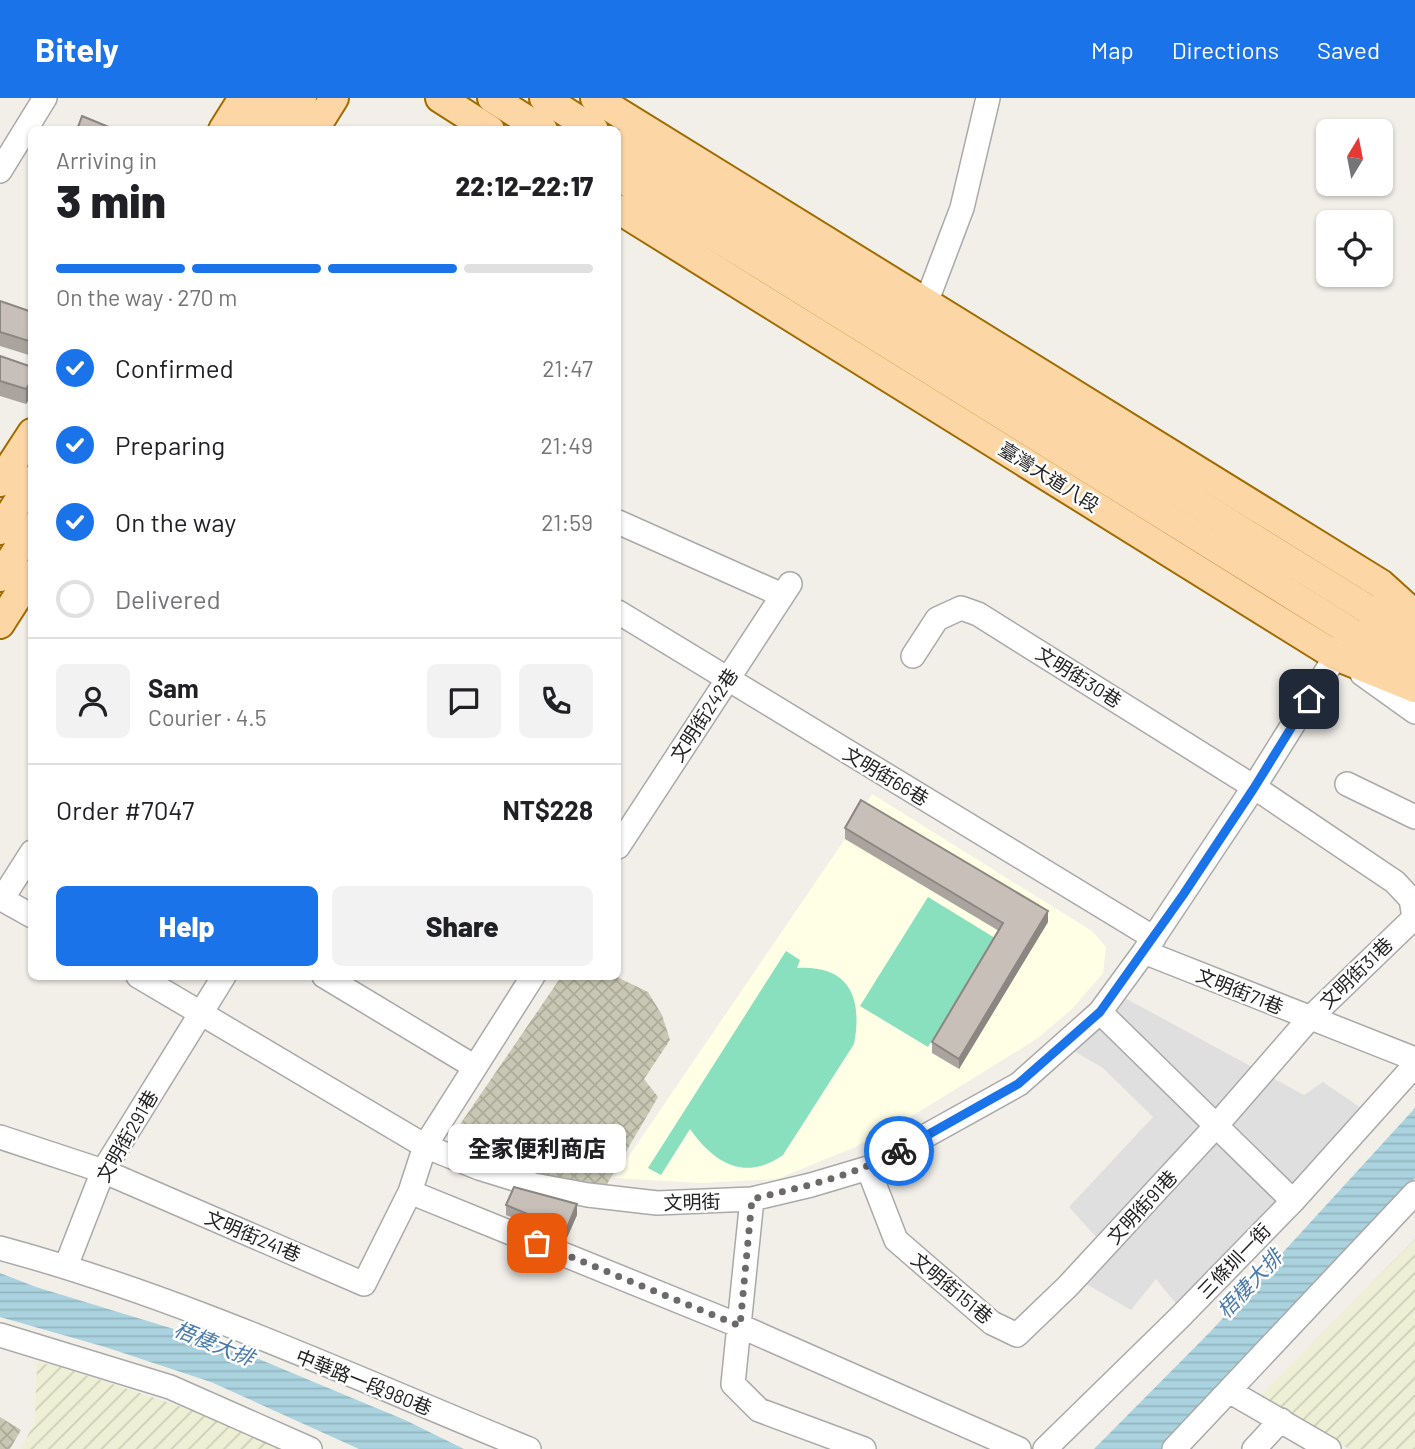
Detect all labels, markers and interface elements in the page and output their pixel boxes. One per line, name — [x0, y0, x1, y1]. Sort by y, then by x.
text: Bitely — [35, 29, 119, 69]
text: Map — [1091, 35, 1134, 64]
text: Directions — [1172, 35, 1279, 64]
text: Saved — [1317, 35, 1380, 64]
north arrow — [1316, 119, 1393, 196]
map controls — [1316, 119, 1393, 287]
text: Arriving in — [56, 146, 157, 174]
text: 22:12–22:17 — [456, 170, 593, 201]
text: 3 min — [56, 172, 166, 227]
button: locate — [1316, 210, 1393, 287]
text: On the way · 270 m — [56, 283, 237, 311]
icon: check — [56, 349, 94, 387]
text: Confirmed — [115, 352, 234, 383]
text: 21:47 — [542, 354, 593, 382]
icon: check — [56, 426, 94, 464]
text: Preparing — [115, 429, 225, 460]
text: 21:49 — [540, 431, 593, 459]
street label: 臺灣大道八段 — [995, 437, 1104, 517]
icon: check — [56, 503, 94, 541]
text: On the way — [115, 506, 236, 537]
text: 21:59 — [541, 508, 593, 536]
text: Delivered — [115, 583, 221, 614]
street label: 文明街30巷 — [1032, 641, 1126, 712]
button: person — [56, 664, 130, 738]
button: chat — [427, 664, 501, 738]
button: phone — [519, 664, 593, 738]
street label: 文明街242巷 — [665, 664, 742, 766]
pin — [1279, 669, 1339, 729]
text: Sam — [148, 672, 199, 703]
icon: home — [1290, 680, 1328, 718]
text: Courier · 4.5 — [148, 703, 267, 731]
street label: 文明街66巷 — [839, 741, 933, 810]
text: Order #7047 — [56, 794, 194, 825]
text: NT$228 — [502, 794, 593, 825]
button: Help — [56, 886, 318, 966]
button: Share — [332, 886, 593, 966]
street label: 文明街31巷 — [1314, 932, 1397, 1013]
street label: 文明街71巷 — [1193, 963, 1287, 1018]
street label: 文明街291巷 — [91, 1086, 162, 1186]
courier — [864, 1116, 934, 1186]
callout: 全家便利商店 — [448, 1124, 626, 1173]
icon: bike — [880, 1132, 918, 1170]
text: 全家便利商店 — [468, 1134, 606, 1162]
street label: 文明街91巷 — [1102, 1165, 1181, 1248]
street label: 文明街 — [663, 1189, 721, 1214]
street label: 文明街241巷 — [202, 1205, 304, 1266]
pin — [507, 1213, 567, 1273]
street label: 三條圳一街 — [1192, 1218, 1275, 1303]
icon: bag — [518, 1224, 556, 1262]
water label: 梧棲大排 — [1211, 1242, 1289, 1322]
street label: 文明街151巷 — [907, 1247, 997, 1328]
water label: 梧棲大排 — [171, 1315, 261, 1371]
street label: 中華路一段980巷 — [293, 1344, 436, 1419]

